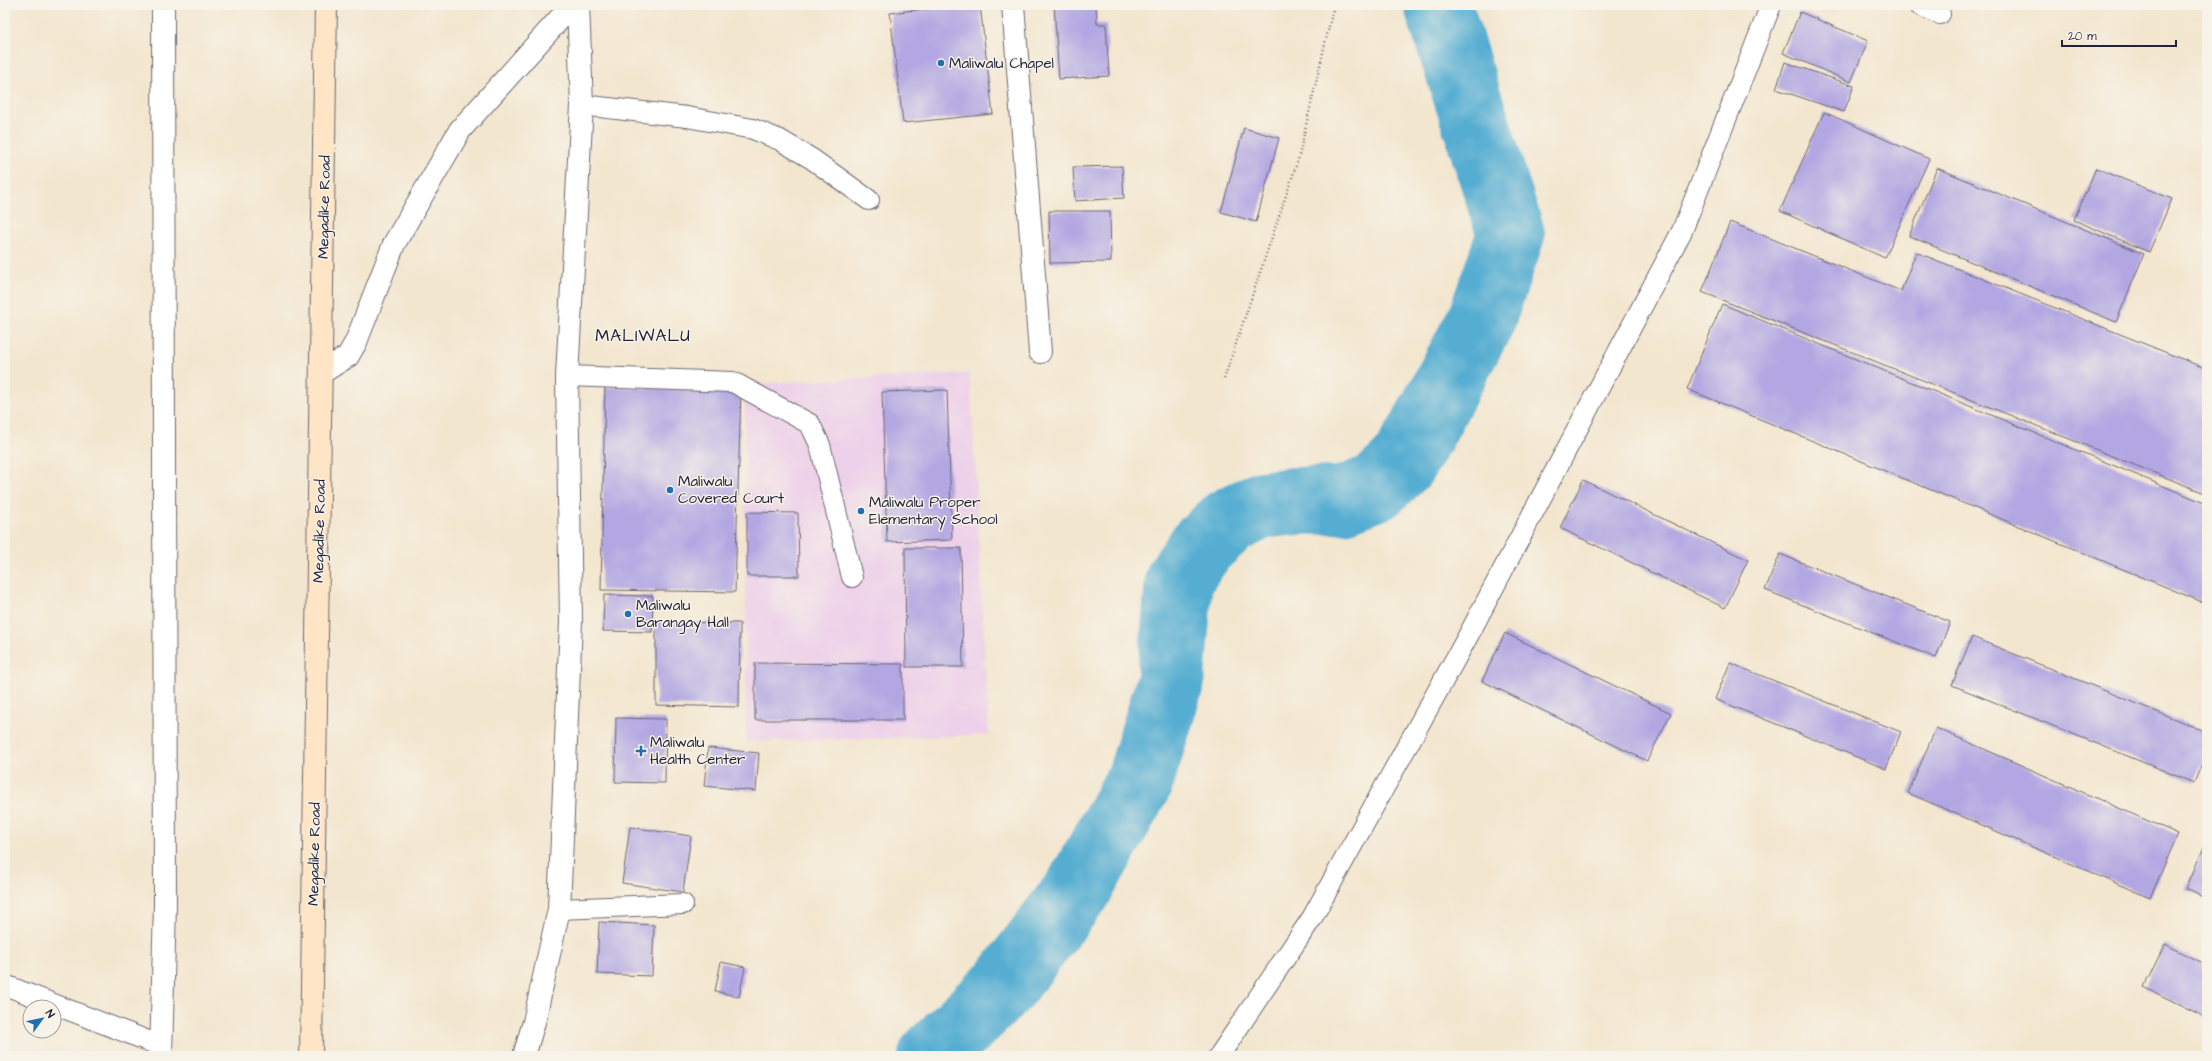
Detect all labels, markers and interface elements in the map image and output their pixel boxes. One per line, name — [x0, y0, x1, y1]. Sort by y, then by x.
scale bar — [2062, 22, 2176, 48]
text: 20 m — [2068, 28, 2097, 45]
place label: Maliwalu Chapel — [949, 53, 1054, 74]
marker: Maliwalu Chapel — [936, 58, 946, 68]
street label: Megadike Road — [313, 155, 337, 259]
district label: MALIWALU — [595, 324, 691, 348]
place label: Maliwalu Covered Court — [678, 471, 784, 509]
street label: Megadike Road — [308, 479, 332, 583]
marker: Maliwalu Covered Court — [665, 485, 675, 495]
place label: Maliwalu Proper Elementary School — [869, 492, 998, 531]
marker: Maliwalu Proper Elementary School — [856, 506, 866, 516]
place label: Maliwalu Barangay Hall — [636, 595, 729, 634]
marker: Maliwalu Barangay Hall — [623, 609, 633, 619]
place label: Maliwalu Health Center — [650, 732, 745, 770]
marker: Maliwalu Health Center — [635, 745, 647, 757]
street label: Megadike Road — [303, 802, 327, 906]
north arrow — [22, 999, 62, 1039]
text: N — [42, 1007, 58, 1021]

